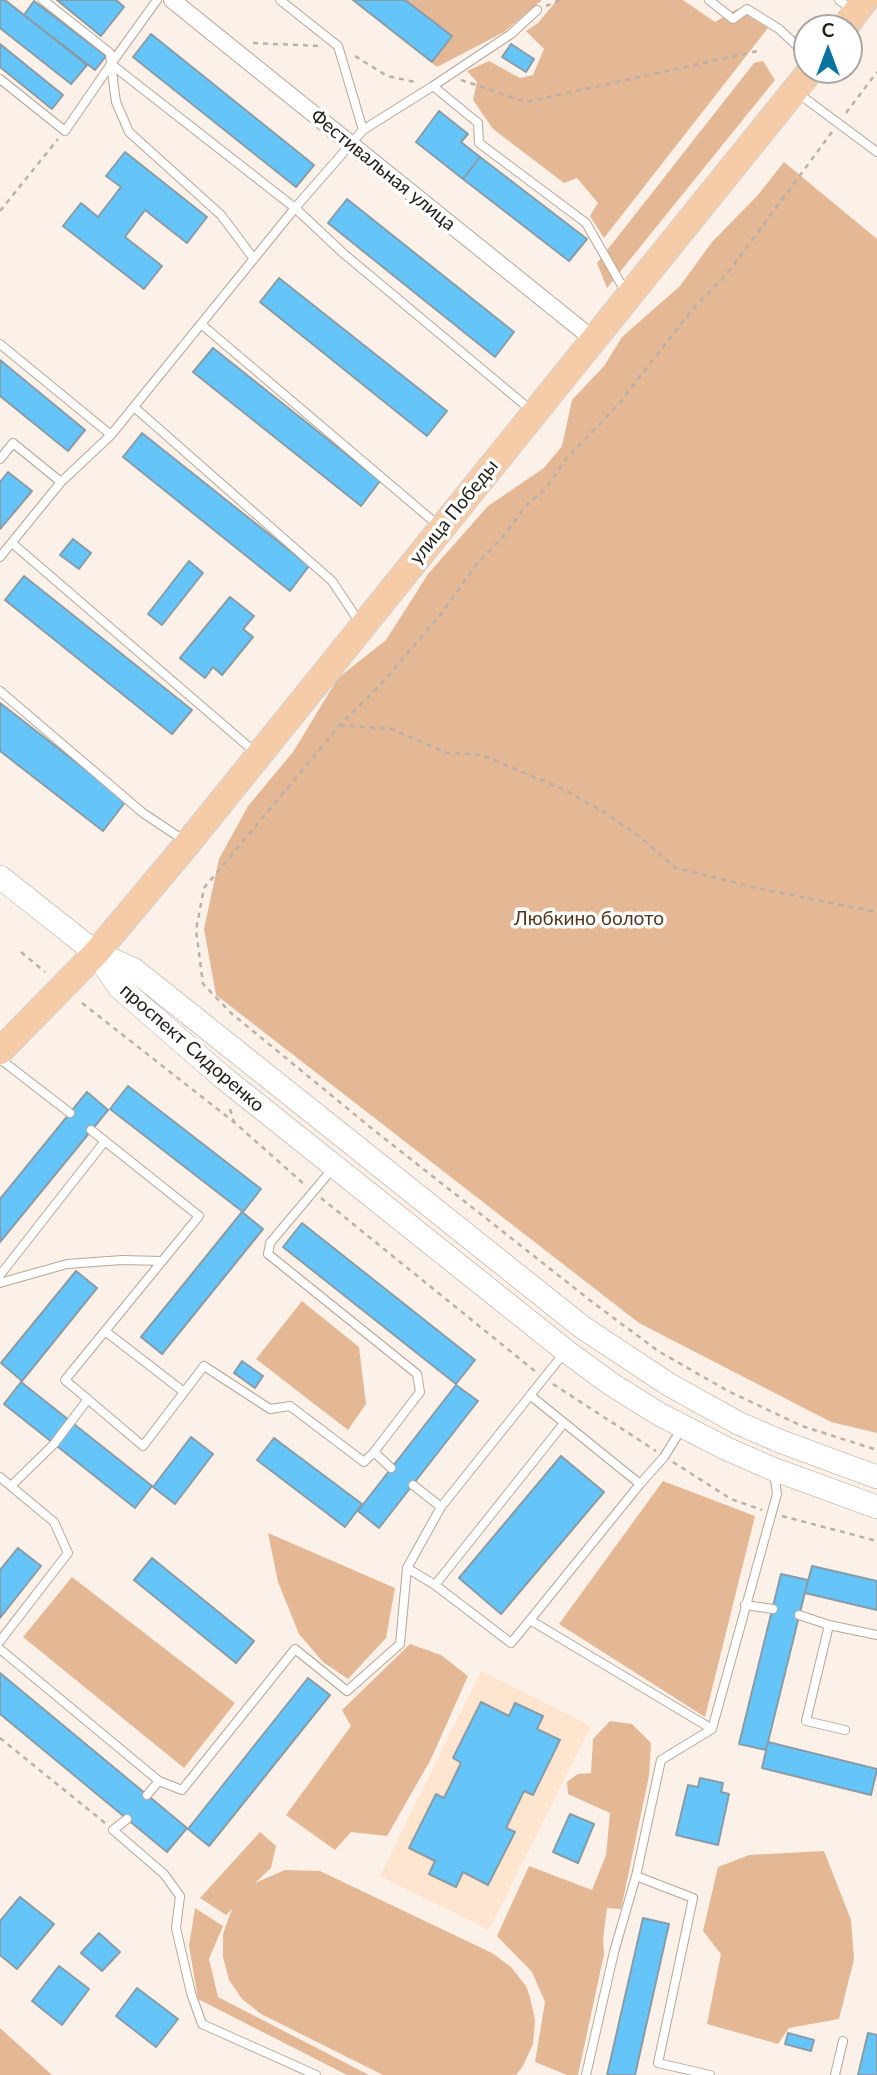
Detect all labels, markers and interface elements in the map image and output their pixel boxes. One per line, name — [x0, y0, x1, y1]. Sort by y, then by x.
north arrow — [793, 14, 863, 84]
text: С — [822, 18, 834, 41]
street label: Фестивальная улица — [306, 105, 460, 235]
street label: улица Победы — [405, 455, 503, 569]
park label: Любкино болото — [514, 908, 664, 930]
street label: проспект Сидоренко — [115, 979, 269, 1117]

